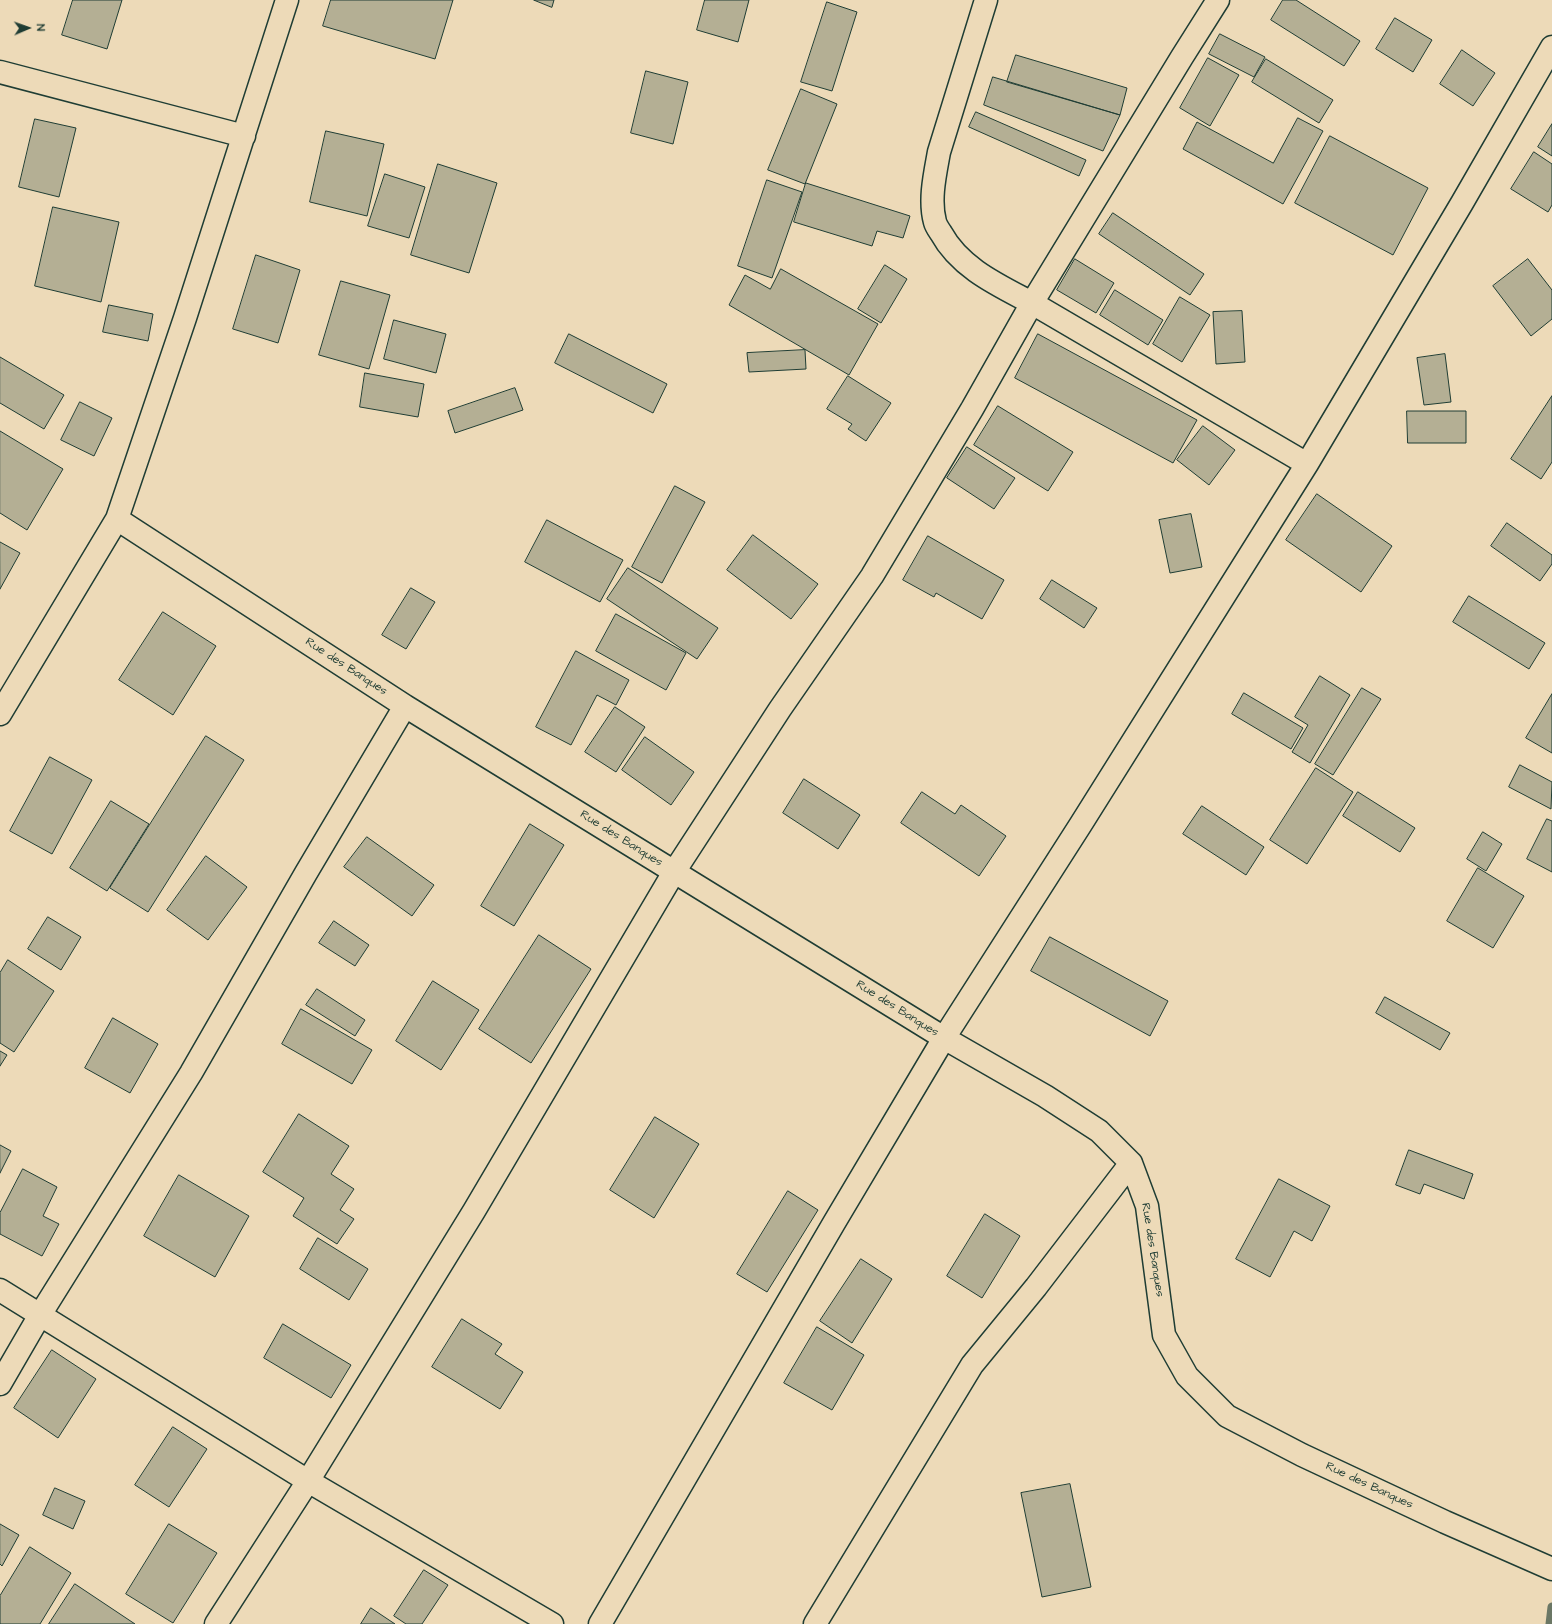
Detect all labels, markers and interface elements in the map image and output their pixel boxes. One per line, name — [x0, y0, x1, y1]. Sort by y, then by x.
north arrow — [8, 8, 48, 48]
text: N — [33, 24, 48, 31]
street label: Rue des Banques — [302, 635, 390, 699]
street label: Rue des Banques — [577, 808, 665, 870]
street label: Rue des Banques — [853, 978, 941, 1040]
street label: Rue des Banques — [1137, 1202, 1167, 1298]
street label: Rue des Banques — [1323, 1459, 1415, 1513]

